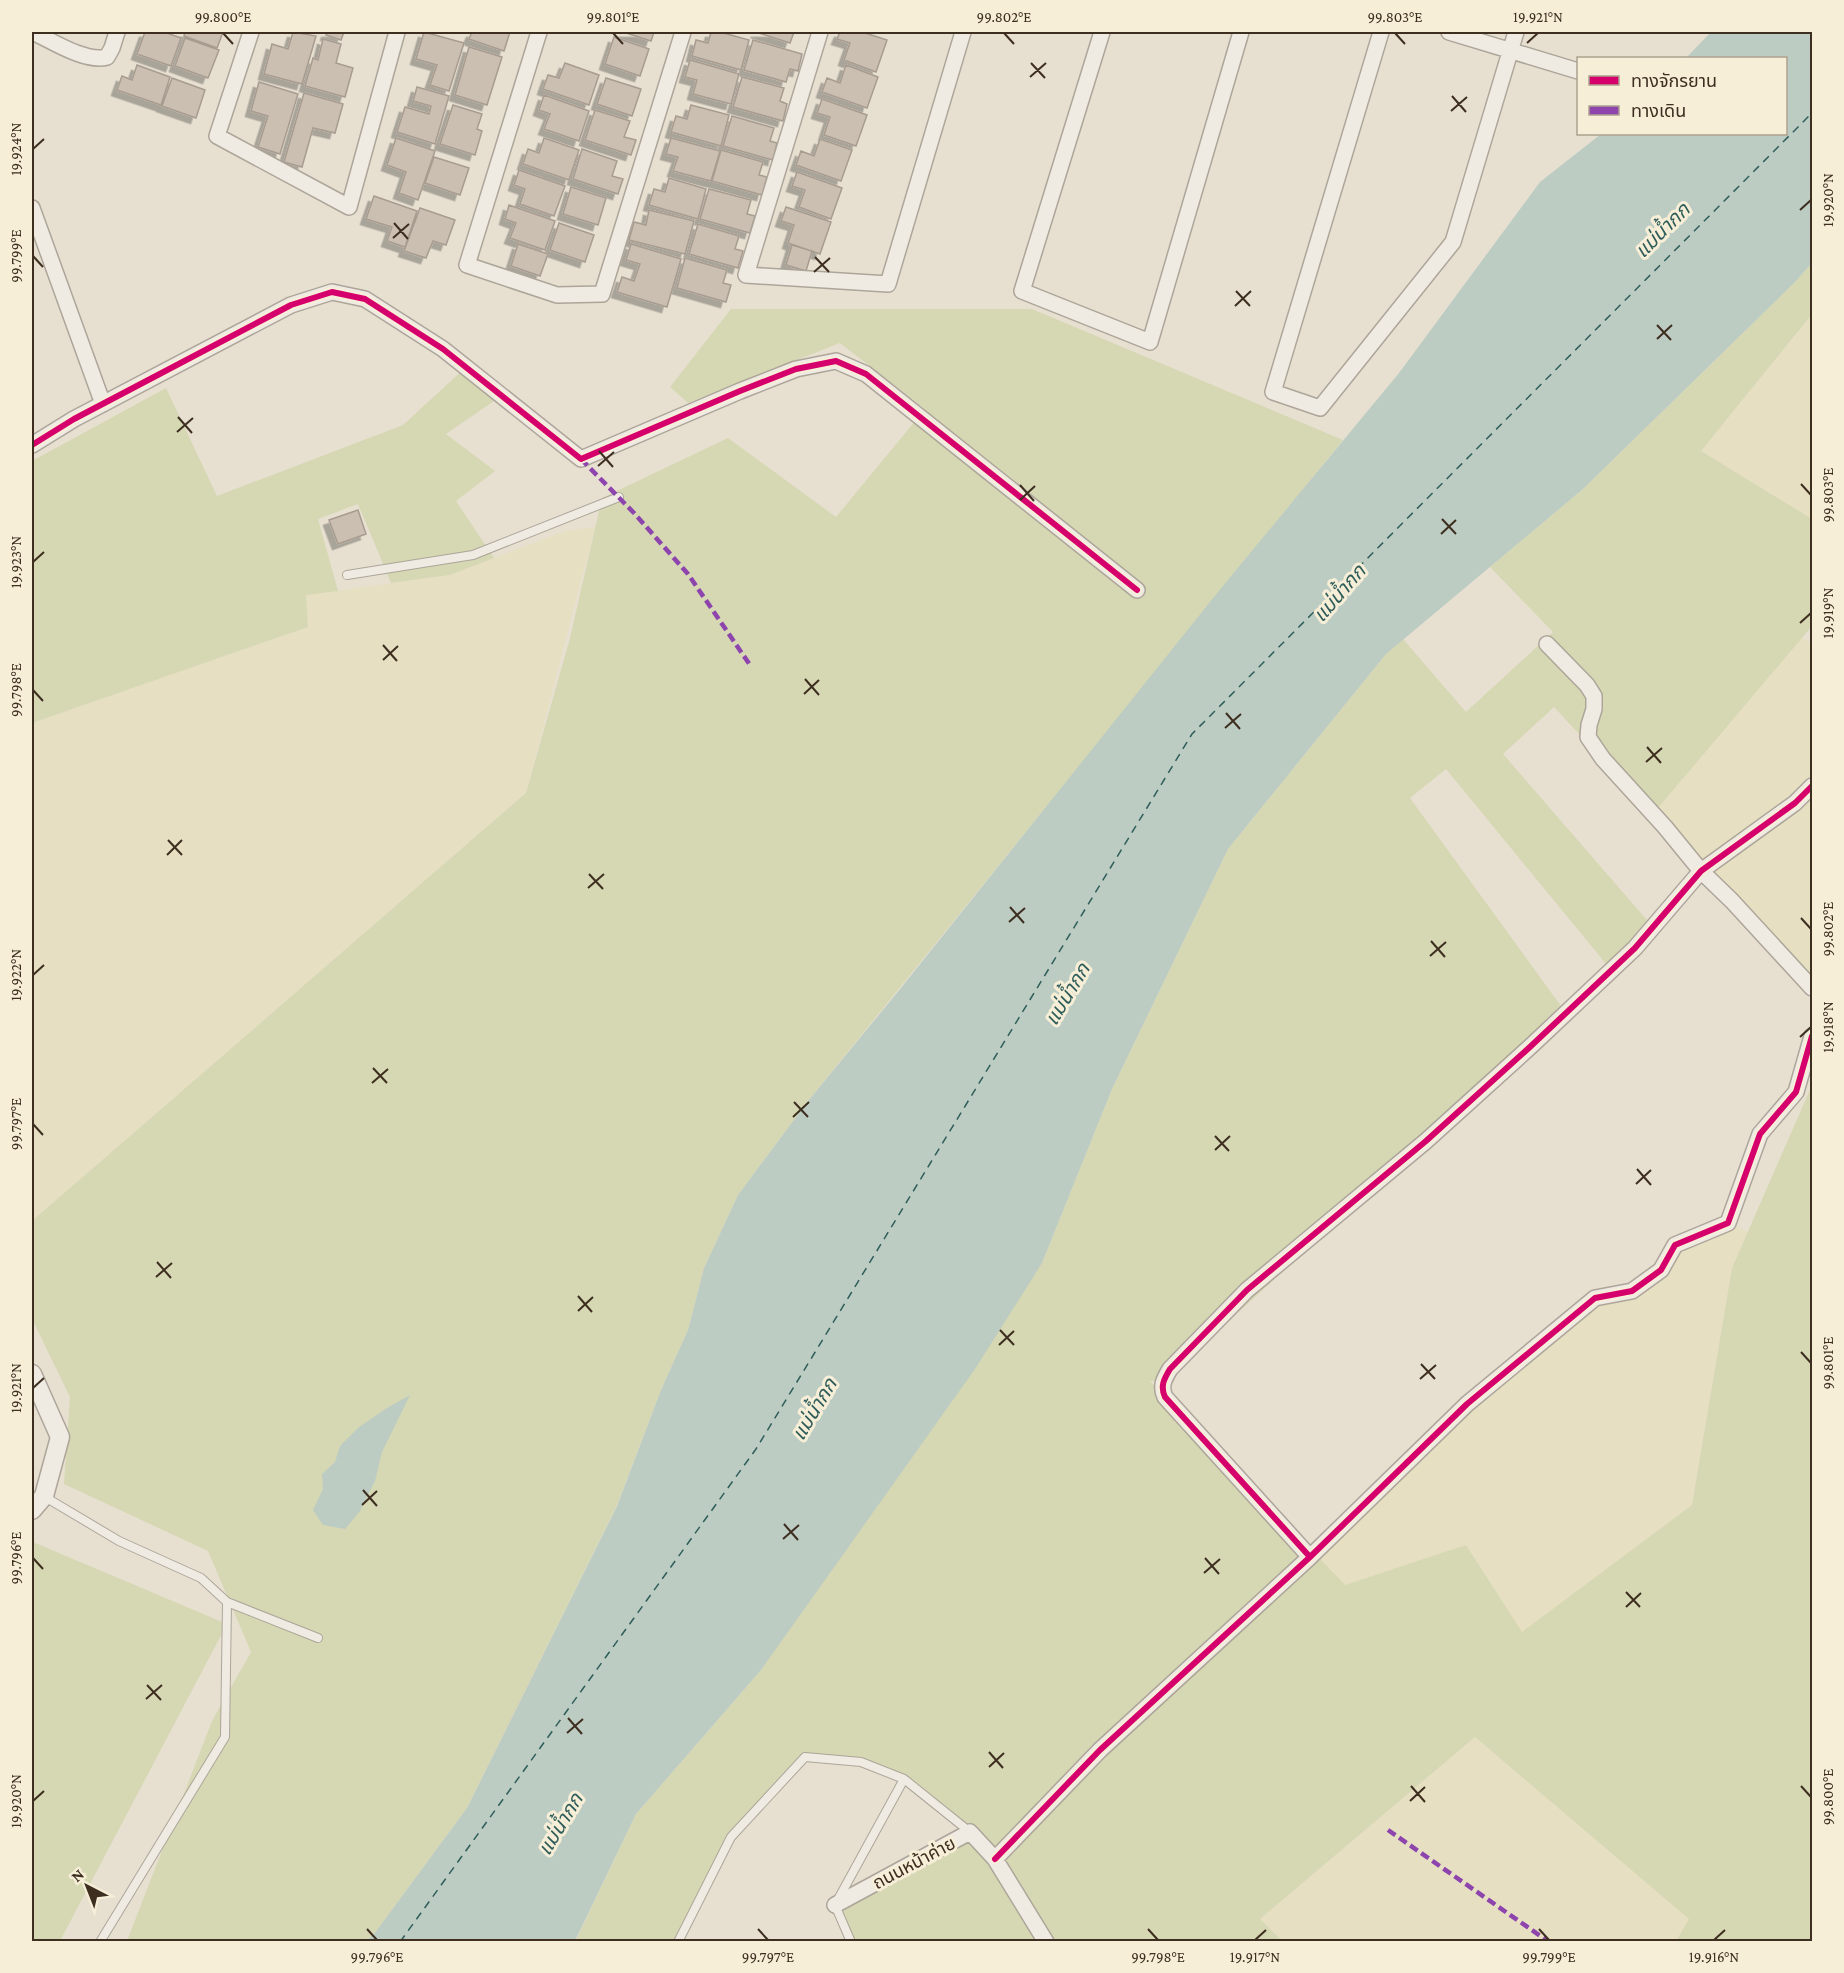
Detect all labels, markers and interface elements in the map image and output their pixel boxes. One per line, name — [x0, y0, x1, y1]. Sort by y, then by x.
text: 99.800°E — [195, 9, 251, 25]
text: 99.801°E — [587, 9, 639, 25]
text: 99.802°E — [977, 9, 1031, 25]
text: 99.803°E — [1367, 9, 1423, 25]
text: 19.921°N — [1513, 9, 1563, 25]
legend — [1577, 57, 1787, 135]
text: ทางจักรยาน — [1631, 71, 1717, 91]
text: ทางเดิน — [1631, 101, 1686, 121]
text: 19.924°N — [8, 122, 24, 175]
text: 19.920°N — [1820, 173, 1836, 227]
water label: แม่น้ำกก — [1628, 195, 1695, 262]
text: 99.799°E — [8, 229, 24, 283]
text: 99.803°E — [1820, 467, 1836, 523]
text: 19.923°N — [8, 536, 24, 588]
water label: แม่น้ำกก — [1306, 557, 1370, 626]
text: 19.919°N — [1820, 587, 1836, 638]
text: 99.798°E — [8, 663, 24, 717]
text: 99.802°E — [1820, 902, 1836, 956]
text: 19.922°N — [8, 949, 24, 1001]
water label: แม่น้ำกก — [1037, 957, 1094, 1029]
text: 19.918°N — [1820, 1001, 1836, 1053]
text: 99.797°E — [8, 1098, 24, 1150]
text: 99.801°E — [1820, 1337, 1836, 1389]
text: 19.921°N — [8, 1363, 24, 1413]
water label: แม่น้ำกก — [784, 1372, 841, 1444]
text: 99.796°E — [8, 1532, 24, 1584]
text: 99.800°E — [1820, 1769, 1836, 1825]
text: 19.920°N — [8, 1774, 24, 1828]
water label: แม่น้ำกก — [530, 1787, 587, 1859]
street label: ถนนหน้าค่าย — [869, 1833, 959, 1893]
north arrow — [57, 1856, 117, 1916]
text: N — [68, 1865, 87, 1885]
text: 99.796°E — [351, 1949, 403, 1965]
text: 99.797°E — [742, 1949, 794, 1965]
text: 99.798°E — [1131, 1949, 1185, 1965]
text: 19.917°N — [1230, 1949, 1280, 1965]
text: 99.799°E — [1522, 1949, 1576, 1965]
text: 19.916°N — [1689, 1949, 1739, 1965]

